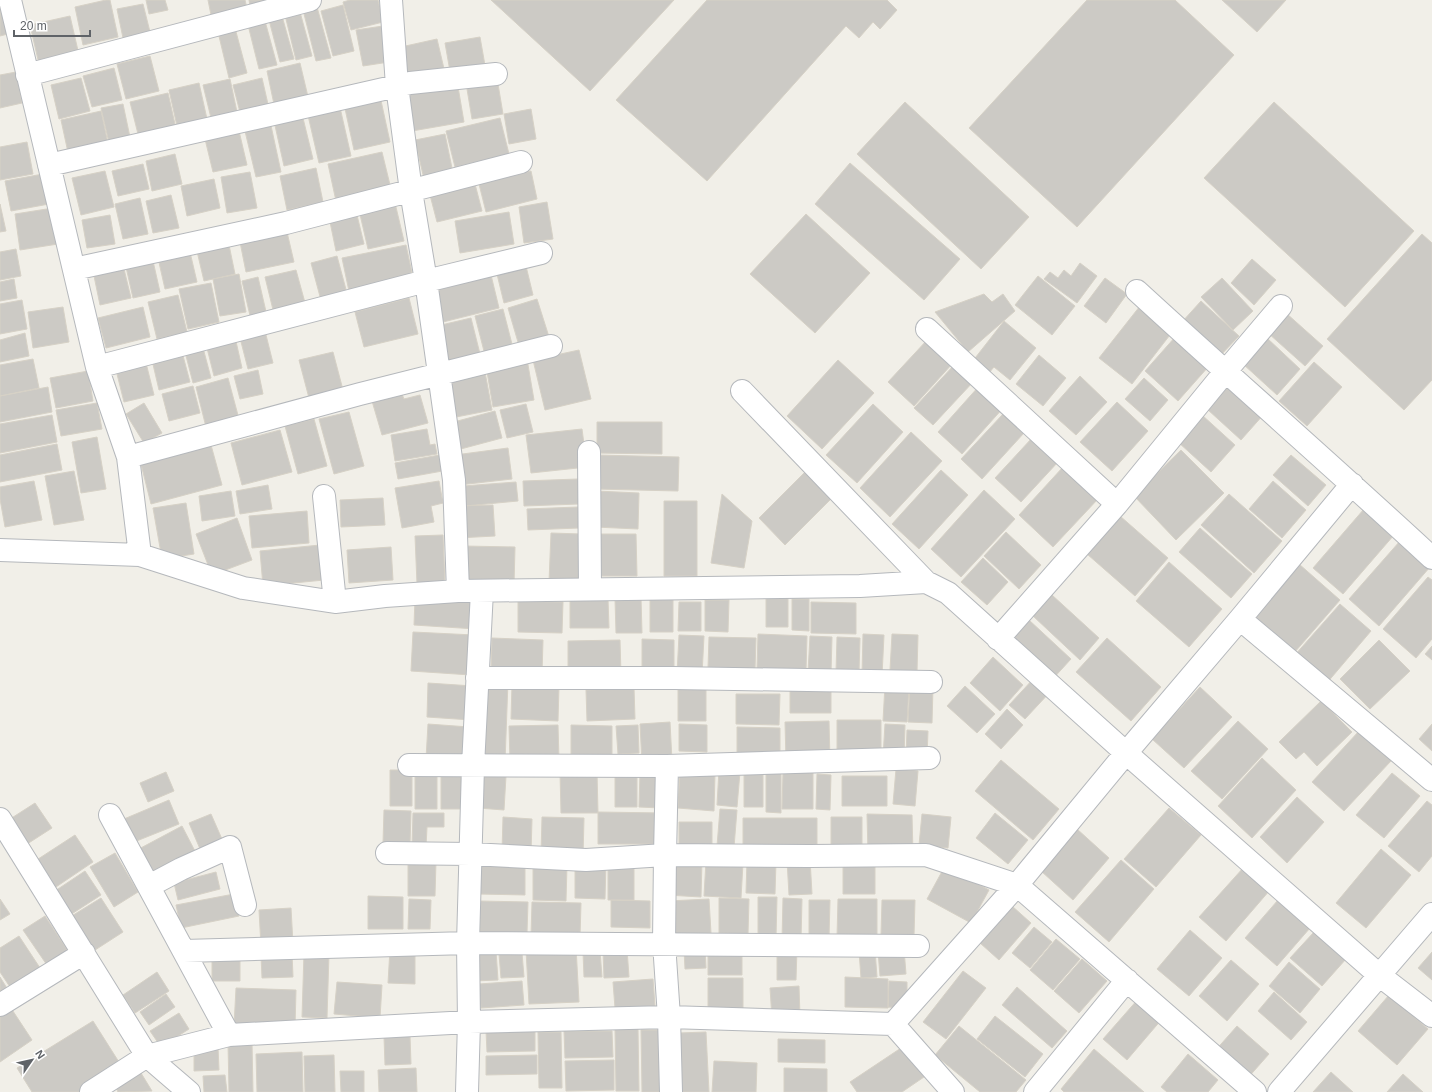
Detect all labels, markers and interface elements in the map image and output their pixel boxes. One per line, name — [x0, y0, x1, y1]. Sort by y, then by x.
scale bar — [14, 12, 90, 38]
text: 20 m — [20, 19, 47, 33]
north arrow — [12, 1040, 52, 1080]
text: N — [33, 1048, 48, 1061]

